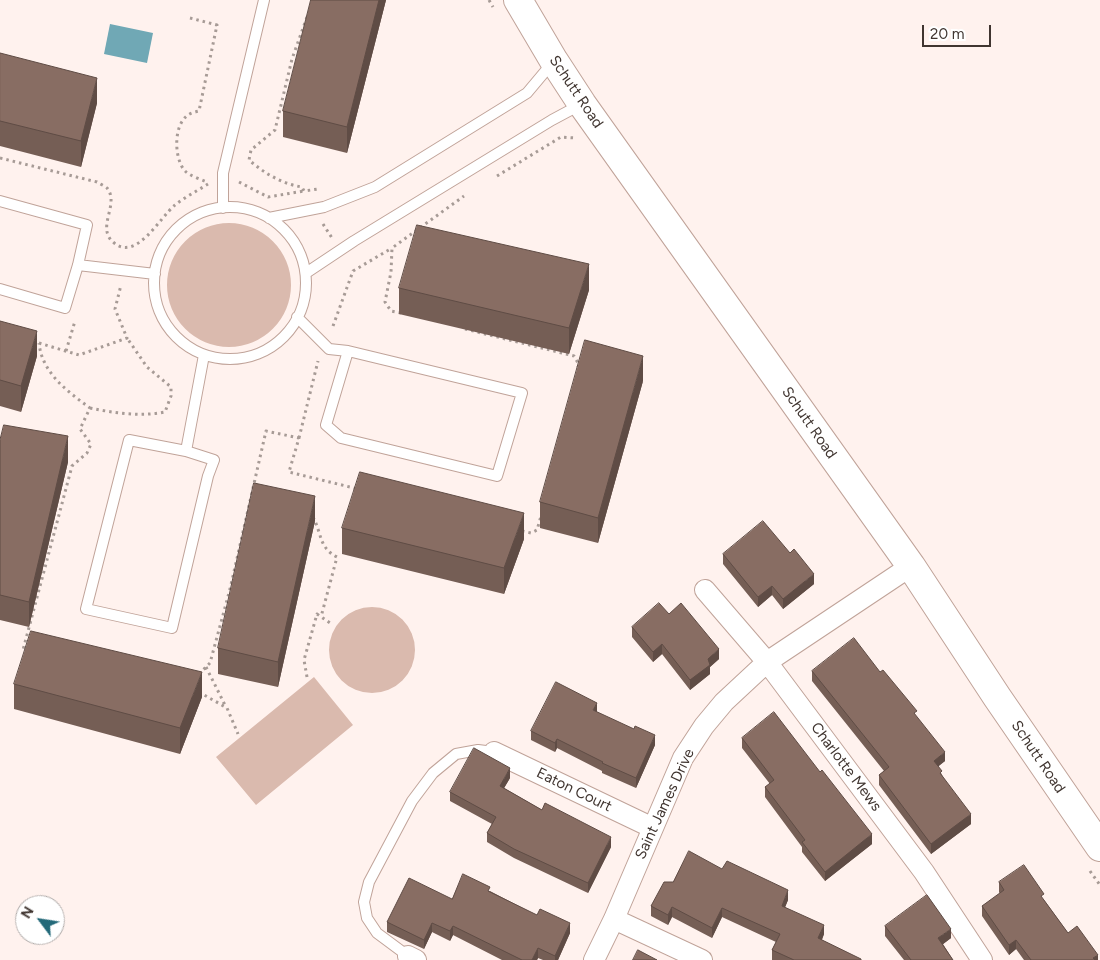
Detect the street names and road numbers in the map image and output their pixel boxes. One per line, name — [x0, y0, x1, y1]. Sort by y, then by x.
street label: Schutt Road — [545, 52, 607, 132]
street label: Schutt Road — [778, 384, 840, 462]
street label: Schutt Road — [1007, 717, 1069, 797]
street label: Charlotte Mews — [807, 719, 885, 815]
street label: Saint James Drive — [632, 746, 698, 862]
street label: Eaton Court — [533, 764, 615, 816]

